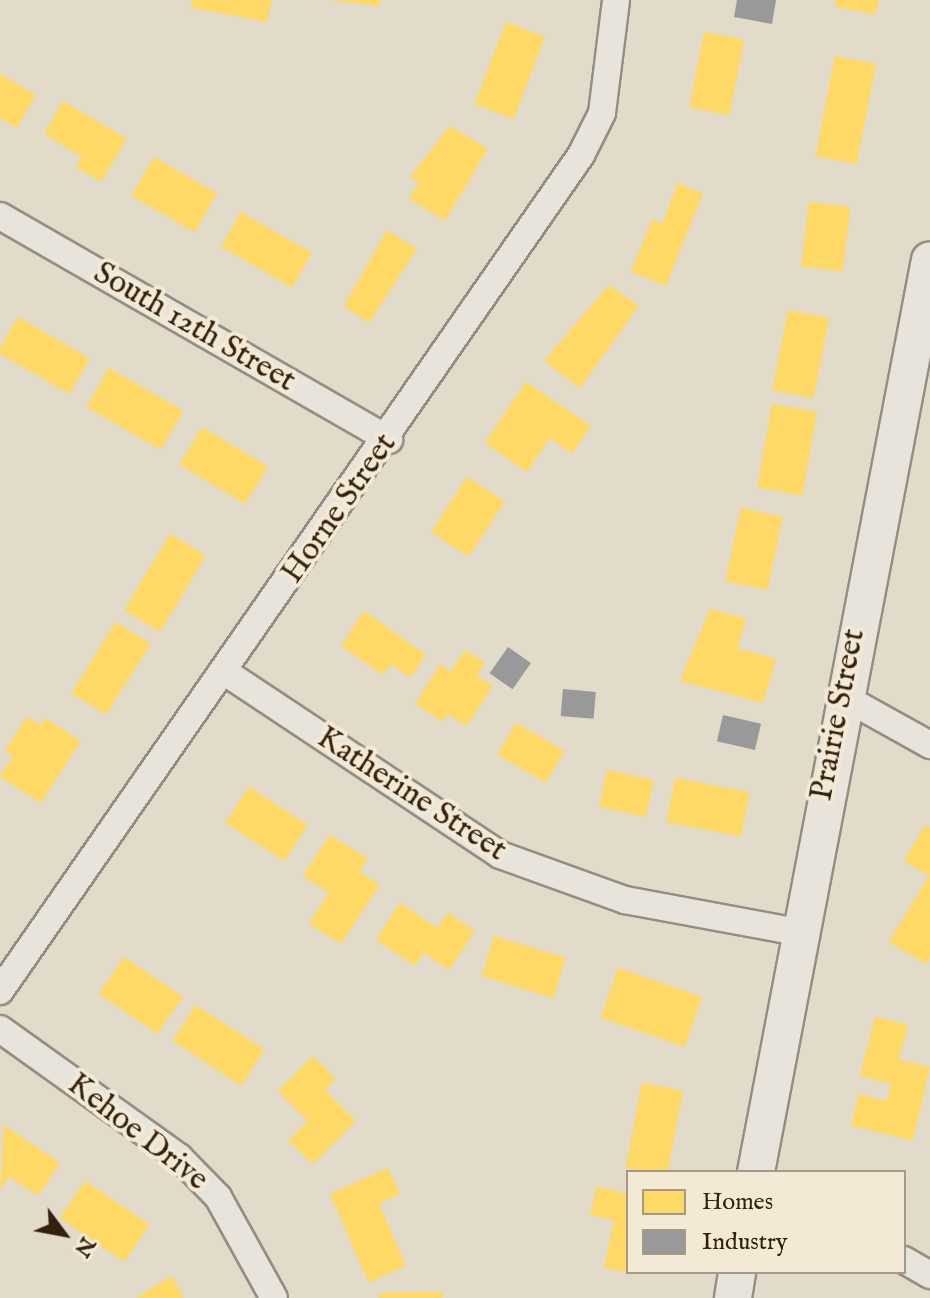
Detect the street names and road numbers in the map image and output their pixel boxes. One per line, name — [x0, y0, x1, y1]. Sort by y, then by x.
street label: South 12th Street — [86, 255, 302, 401]
street label: Horne Street — [274, 427, 406, 591]
street label: Prairie Street — [804, 626, 874, 804]
street label: Katherine Street — [309, 720, 513, 870]
street label: Kehoe Drive — [59, 1066, 215, 1200]

